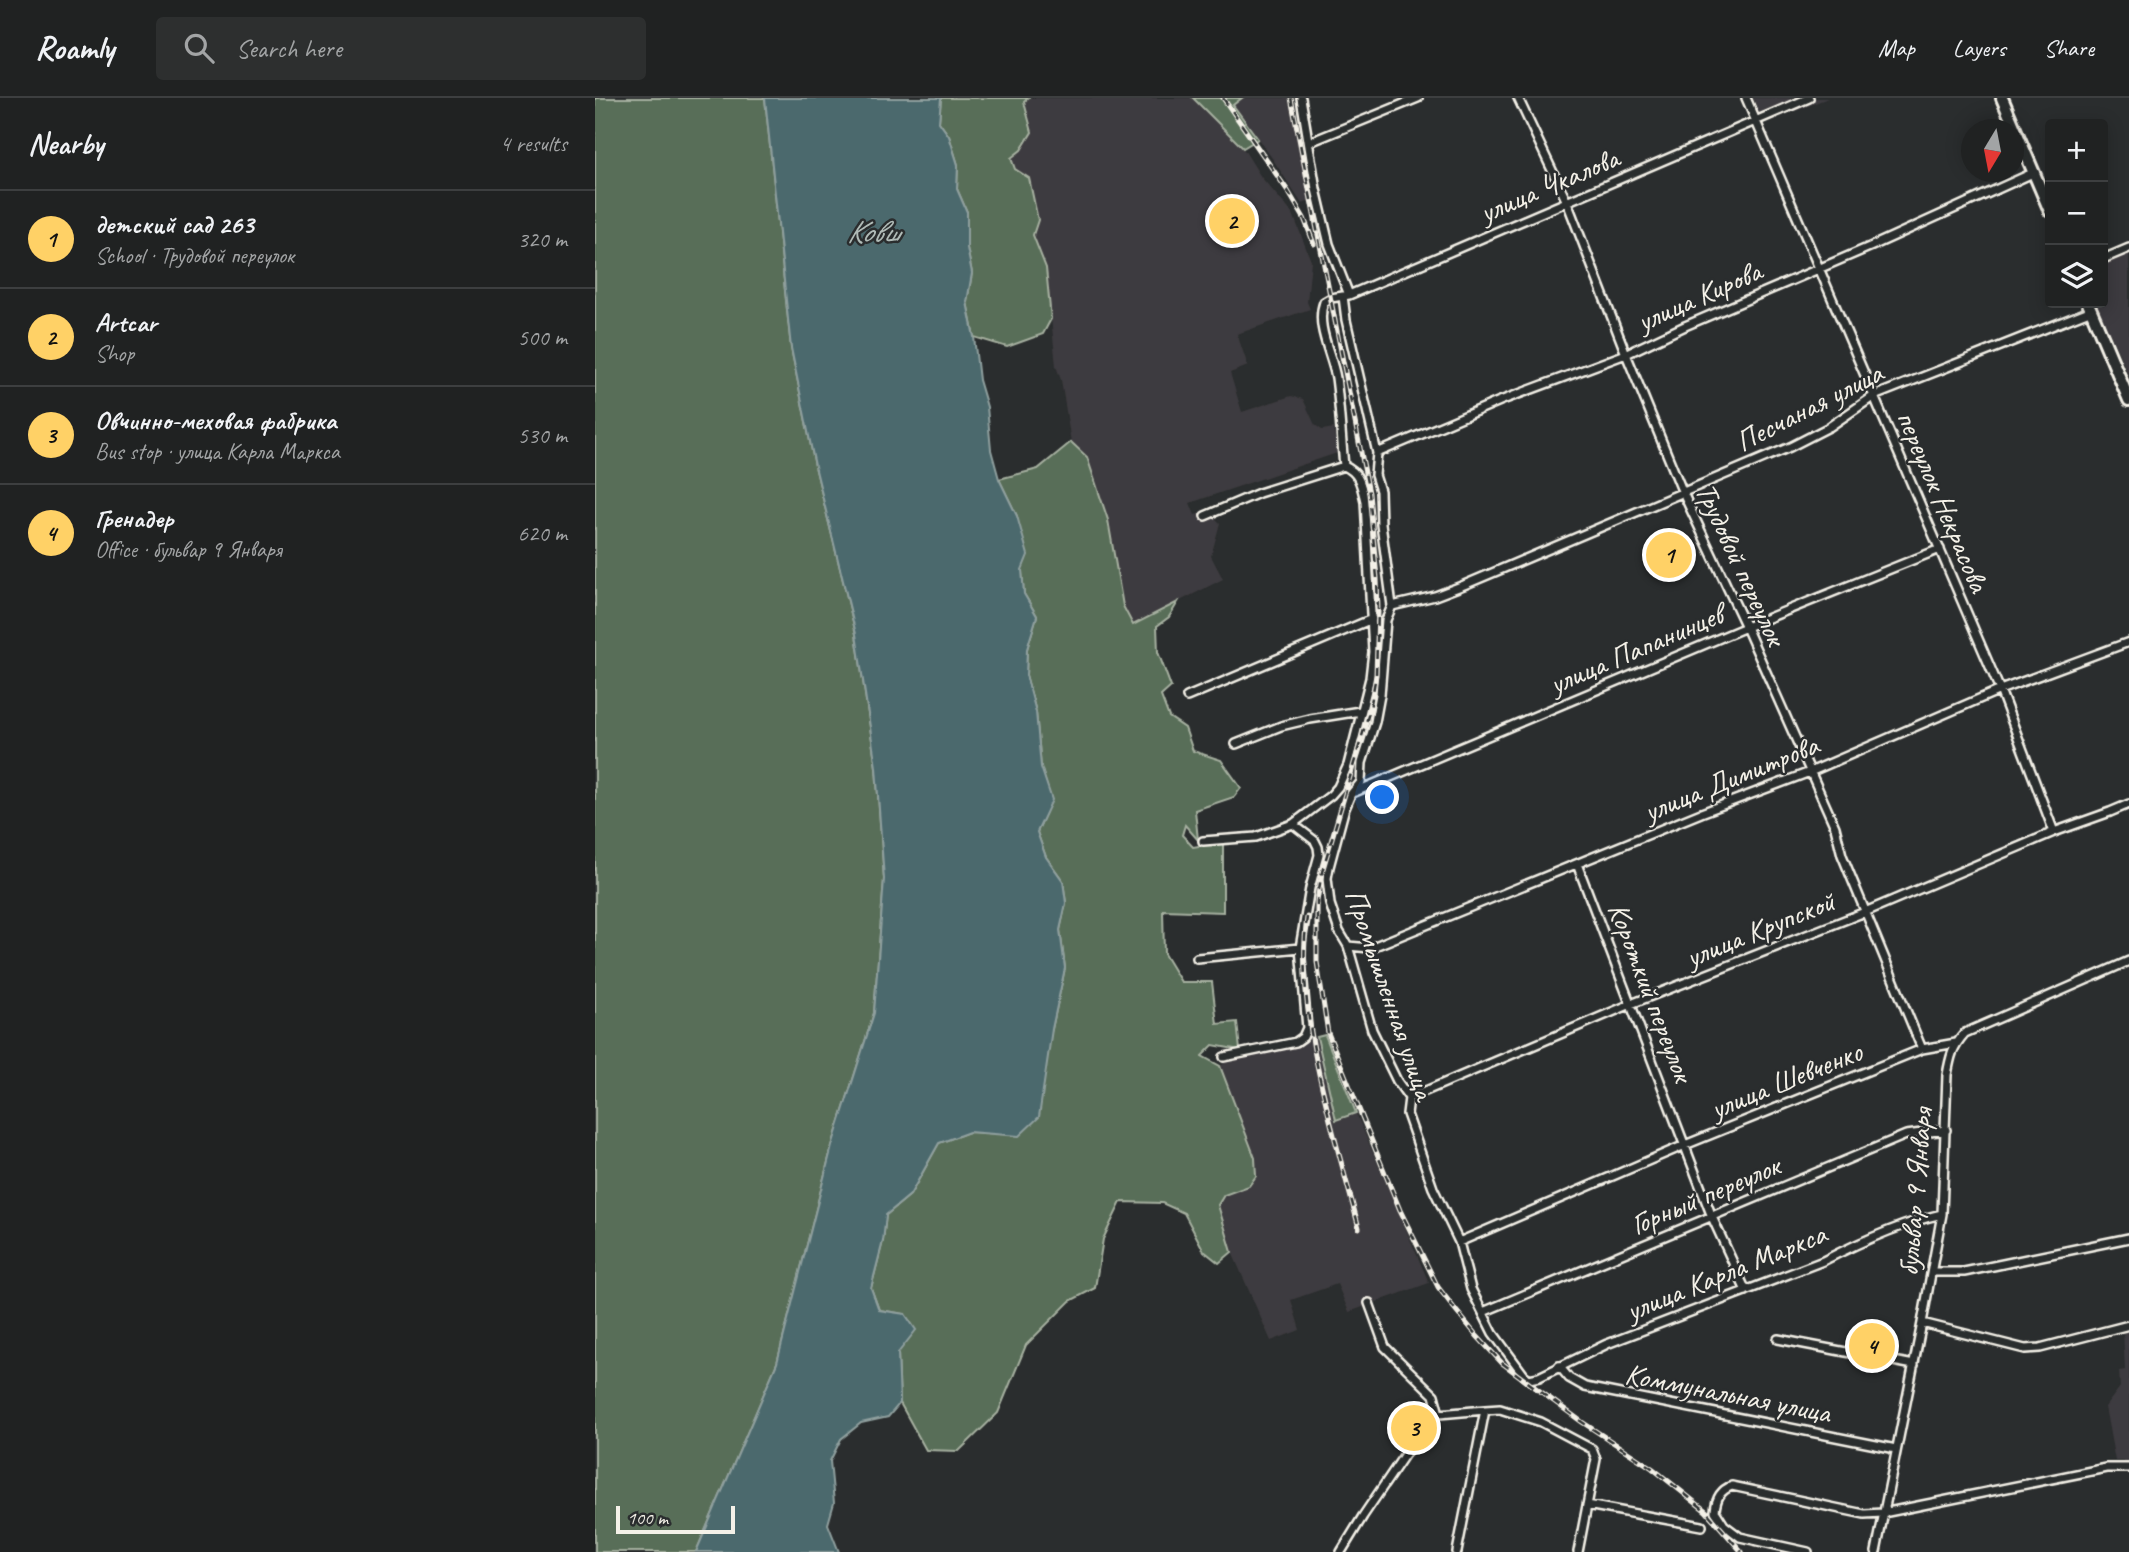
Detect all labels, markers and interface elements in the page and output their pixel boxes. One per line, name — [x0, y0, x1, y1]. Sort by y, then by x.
search box — [156, 17, 646, 80]
text: Roamly — [35, 27, 114, 69]
icon: search — [180, 29, 218, 67]
text: Search here — [236, 32, 342, 65]
text: Map — [1878, 33, 1915, 63]
text: Layers — [1953, 33, 2006, 63]
text: Share — [2044, 33, 2094, 63]
north arrow — [1961, 119, 2024, 182]
map controls — [2045, 119, 2108, 308]
button: + — [2045, 119, 2108, 182]
text: Nearby — [28, 125, 104, 163]
text: 4 results — [500, 129, 567, 158]
street label: улица Чкалова — [1472, 138, 1627, 232]
button: − — [2045, 182, 2108, 245]
pin: 2 — [1209, 195, 1255, 247]
text: детский сад 263 — [95, 208, 254, 241]
water label: Ковш — [847, 211, 903, 252]
text: 1 — [46, 225, 56, 254]
text: 320 m — [518, 225, 567, 254]
text: School · Трудовой переулок — [95, 241, 294, 270]
button: layers — [2045, 245, 2108, 308]
street label: улица Кирова — [1629, 251, 1770, 341]
text: Artcar — [95, 306, 157, 339]
text: 2 — [46, 323, 56, 352]
text: 500 m — [518, 323, 567, 352]
text: Shop — [95, 339, 134, 368]
street label: Песчаная улица — [1729, 353, 1891, 460]
text: Овчинно-меховая фабрика — [95, 404, 336, 437]
street label: переулок Некрасова — [1888, 404, 1999, 599]
text: 3 — [46, 421, 56, 450]
text: 530 m — [518, 421, 567, 450]
text: Bus stop · улица Карла Маркса — [95, 437, 340, 466]
street label: Трудовой переулок — [1687, 477, 1796, 654]
text: Гренадер — [95, 502, 173, 535]
text: 4 — [46, 519, 56, 548]
text: 620 m — [518, 519, 567, 548]
pin: 1 — [1646, 529, 1692, 581]
text: Office · бульвар 9 Января — [95, 535, 282, 564]
street label: улица Папанинцев — [1541, 593, 1735, 703]
street label: улица Димитрова — [1636, 725, 1826, 831]
your location — [1365, 780, 1399, 814]
street label: улица Крупской — [1678, 881, 1841, 977]
street label: Промышленная улица — [1336, 884, 1445, 1107]
street label: Короткий переулок — [1599, 897, 1704, 1090]
street label: улица Шевченко — [1703, 1032, 1869, 1128]
street label: бульвар 9 Января — [1889, 1104, 1941, 1278]
street label: Горный переулок — [1625, 1145, 1788, 1243]
street label: улица Карла Маркса — [1618, 1214, 1834, 1330]
pin: 4 — [1849, 1320, 1895, 1372]
street label: Коммунальная улица — [1622, 1354, 1836, 1432]
pin: 3 — [1391, 1402, 1437, 1454]
scale bar — [616, 1503, 735, 1535]
text: 100 m — [627, 1506, 668, 1530]

